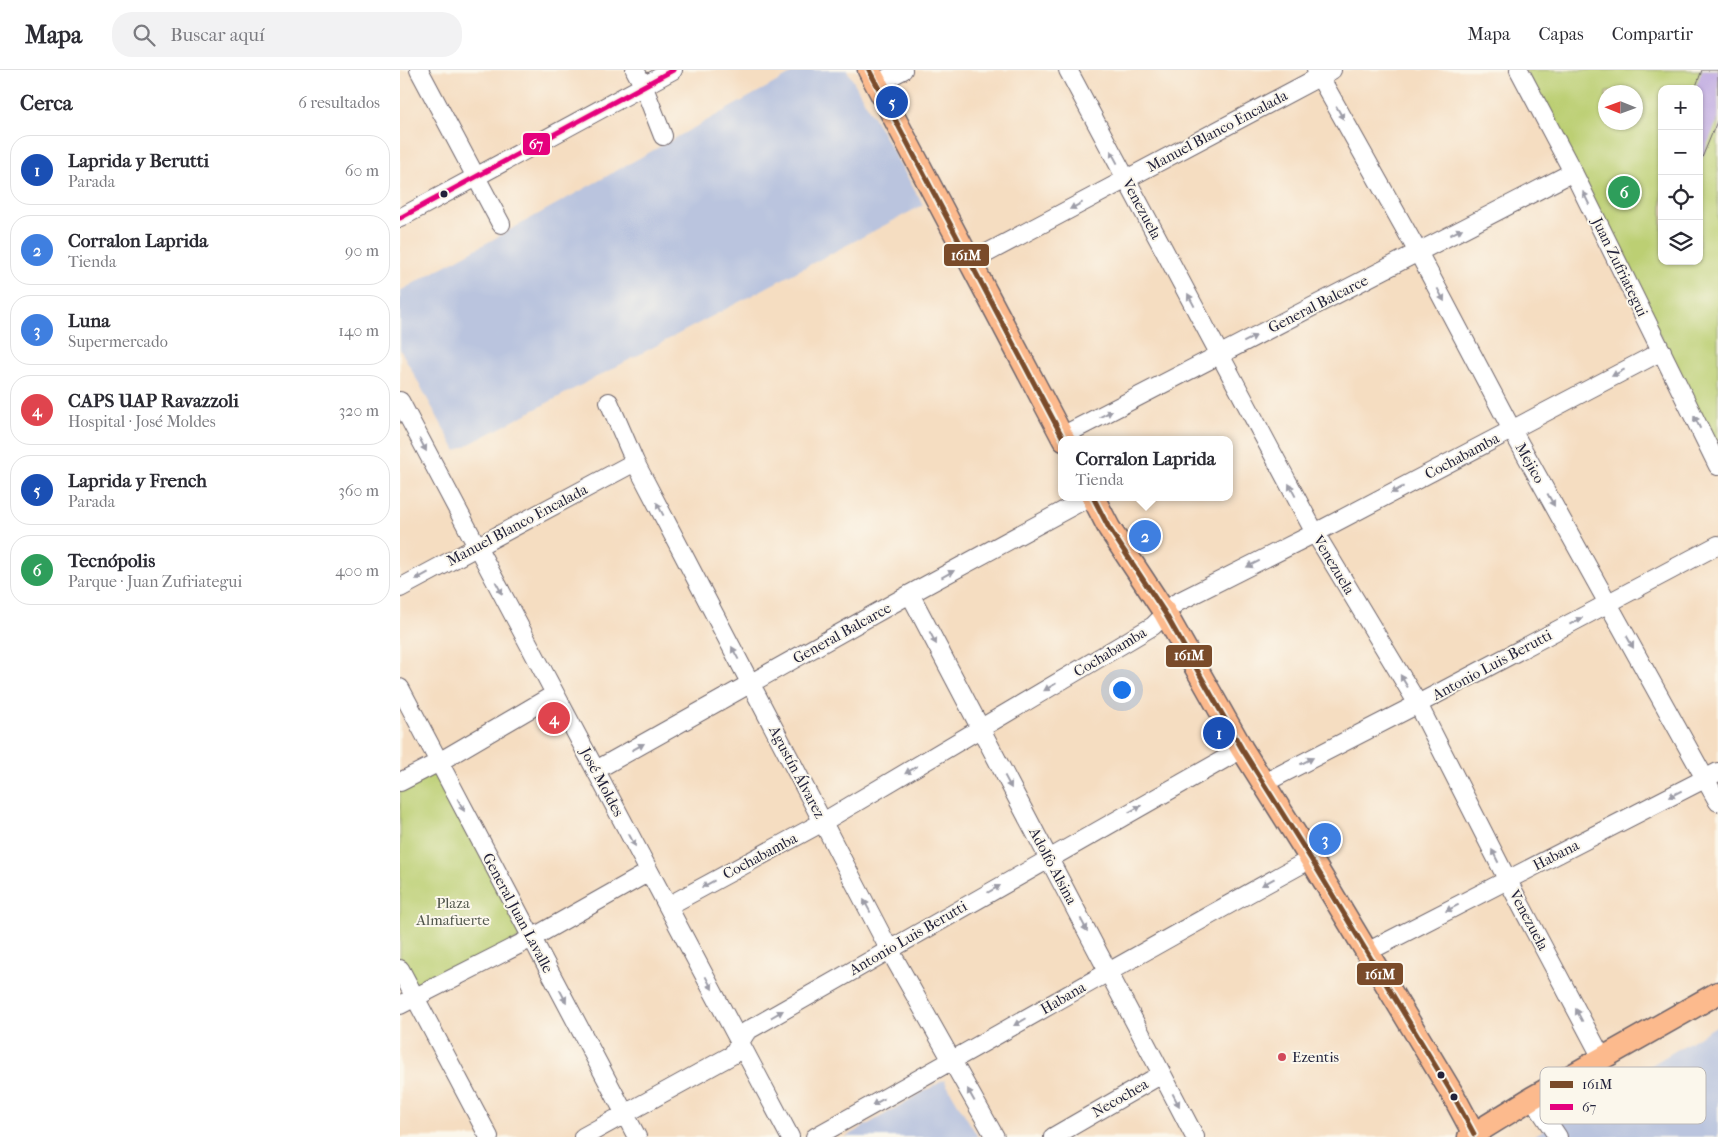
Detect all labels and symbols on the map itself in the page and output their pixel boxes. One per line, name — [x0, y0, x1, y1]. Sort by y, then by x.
pin: 5 — [876, 83, 908, 121]
north arrow — [1598, 85, 1643, 130]
street label: Manuel Blanco Encalada — [1144, 86, 1291, 176]
one-way arrow — [1336, 105, 1344, 120]
line badge: 67 — [522, 132, 551, 156]
text: 67 — [529, 136, 543, 153]
one-way arrow — [1110, 150, 1118, 164]
pin: 6 — [1608, 173, 1640, 211]
street label: Venezuela — [1118, 175, 1166, 243]
unlabelled marker — [439, 189, 449, 199]
one-way arrow — [1582, 191, 1590, 205]
one-way arrow — [1069, 202, 1083, 210]
street label: Juan Zufriategui — [1588, 214, 1652, 320]
one-way arrow — [1449, 228, 1464, 236]
line badge: 161M — [943, 243, 990, 267]
text: 161M — [951, 247, 981, 264]
street label: General Balcarce — [1265, 271, 1371, 337]
one-way arrow — [1437, 288, 1445, 303]
one-way arrow — [1187, 293, 1195, 308]
one-way arrow — [1243, 335, 1257, 343]
one-way arrow — [1611, 369, 1626, 377]
one-way arrow — [1099, 410, 1113, 418]
one-way arrow — [1692, 415, 1700, 429]
street label: Cochabamba — [1422, 428, 1503, 483]
one-way arrow — [419, 437, 427, 452]
street label: Mejico — [1512, 440, 1549, 487]
street label: Manuel Blanco Encalada — [444, 480, 591, 570]
one-way arrow — [1288, 483, 1296, 498]
one-way arrow — [1390, 486, 1404, 494]
one-way arrow — [1547, 493, 1555, 508]
one-way arrow — [656, 502, 664, 517]
pin: 2 — [1129, 517, 1161, 555]
street label: Venezuela — [1309, 531, 1359, 599]
one-way arrow — [1246, 560, 1260, 568]
one-way arrow — [941, 570, 956, 578]
one-way arrow — [415, 572, 430, 580]
one-way arrow — [495, 581, 503, 595]
street label: General Balcarce — [790, 598, 895, 667]
one-way arrow — [1568, 617, 1583, 625]
street label: Cochabamba — [1070, 623, 1151, 681]
street label: Antonio Luis Berutti — [1428, 626, 1555, 705]
one-way arrow — [929, 630, 937, 645]
one-way arrow — [1625, 636, 1634, 649]
line badge: 161M — [1165, 644, 1213, 668]
one-way arrow — [731, 646, 739, 661]
text: 161M — [1174, 647, 1204, 664]
one-way arrow — [1400, 674, 1409, 687]
your location — [1109, 677, 1135, 703]
one-way arrow — [1044, 682, 1057, 691]
pin: 4 — [538, 699, 570, 737]
pin: 1 — [1203, 714, 1235, 752]
street label: Agustín Álvarez — [765, 722, 829, 822]
one-way arrow — [631, 743, 646, 751]
street label: José Moldes — [576, 744, 628, 820]
one-way arrow — [1300, 757, 1315, 765]
one-way arrow — [904, 765, 917, 774]
one-way arrow — [1004, 775, 1013, 788]
one-way arrow — [1667, 790, 1682, 798]
one-way arrow — [457, 798, 466, 812]
one-way arrow — [1128, 805, 1143, 813]
pin: 3 — [1309, 820, 1341, 858]
street label: Adolfo Alsina — [1025, 824, 1081, 908]
street label: Cochabamba — [720, 828, 801, 883]
one-way arrow — [628, 833, 637, 847]
street label: Habana — [1530, 835, 1583, 874]
one-way arrow — [1491, 848, 1499, 863]
street label: General Juan Lavalle — [479, 850, 557, 977]
one-way arrow — [1261, 878, 1275, 886]
one-way arrow — [701, 880, 716, 888]
one-way arrow — [987, 885, 1002, 893]
street label: Venezuela — [1505, 886, 1553, 954]
park label: Plaza Almafuerte — [415, 894, 490, 929]
street label: Antonio Luis Berutti — [845, 897, 971, 980]
one-way arrow — [863, 899, 871, 913]
one-way arrow — [1445, 904, 1459, 912]
one-way arrow — [1080, 918, 1088, 933]
line badge: 161M — [1356, 962, 1404, 986]
text: 161M — [1365, 966, 1395, 983]
one-way arrow — [705, 976, 713, 991]
street label: Habana — [1037, 977, 1090, 1018]
one-way arrow — [559, 989, 567, 1004]
one-way arrow — [1575, 1008, 1583, 1022]
one-way arrow — [771, 1009, 784, 1018]
one-way arrow — [1014, 1018, 1027, 1027]
place label: Ezentis — [1292, 1048, 1340, 1066]
marker: Ezentis — [1276, 1051, 1288, 1063]
legend — [1540, 1067, 1706, 1124]
unlabelled marker — [1436, 1070, 1446, 1080]
street label: Necochea — [1089, 1074, 1152, 1121]
text: 161M — [1582, 1076, 1612, 1093]
one-way arrow — [967, 1087, 975, 1102]
unlabelled marker — [1449, 1092, 1459, 1102]
one-way arrow — [1172, 1093, 1180, 1108]
one-way arrow — [871, 1098, 886, 1106]
text: 67 — [1582, 1099, 1596, 1116]

